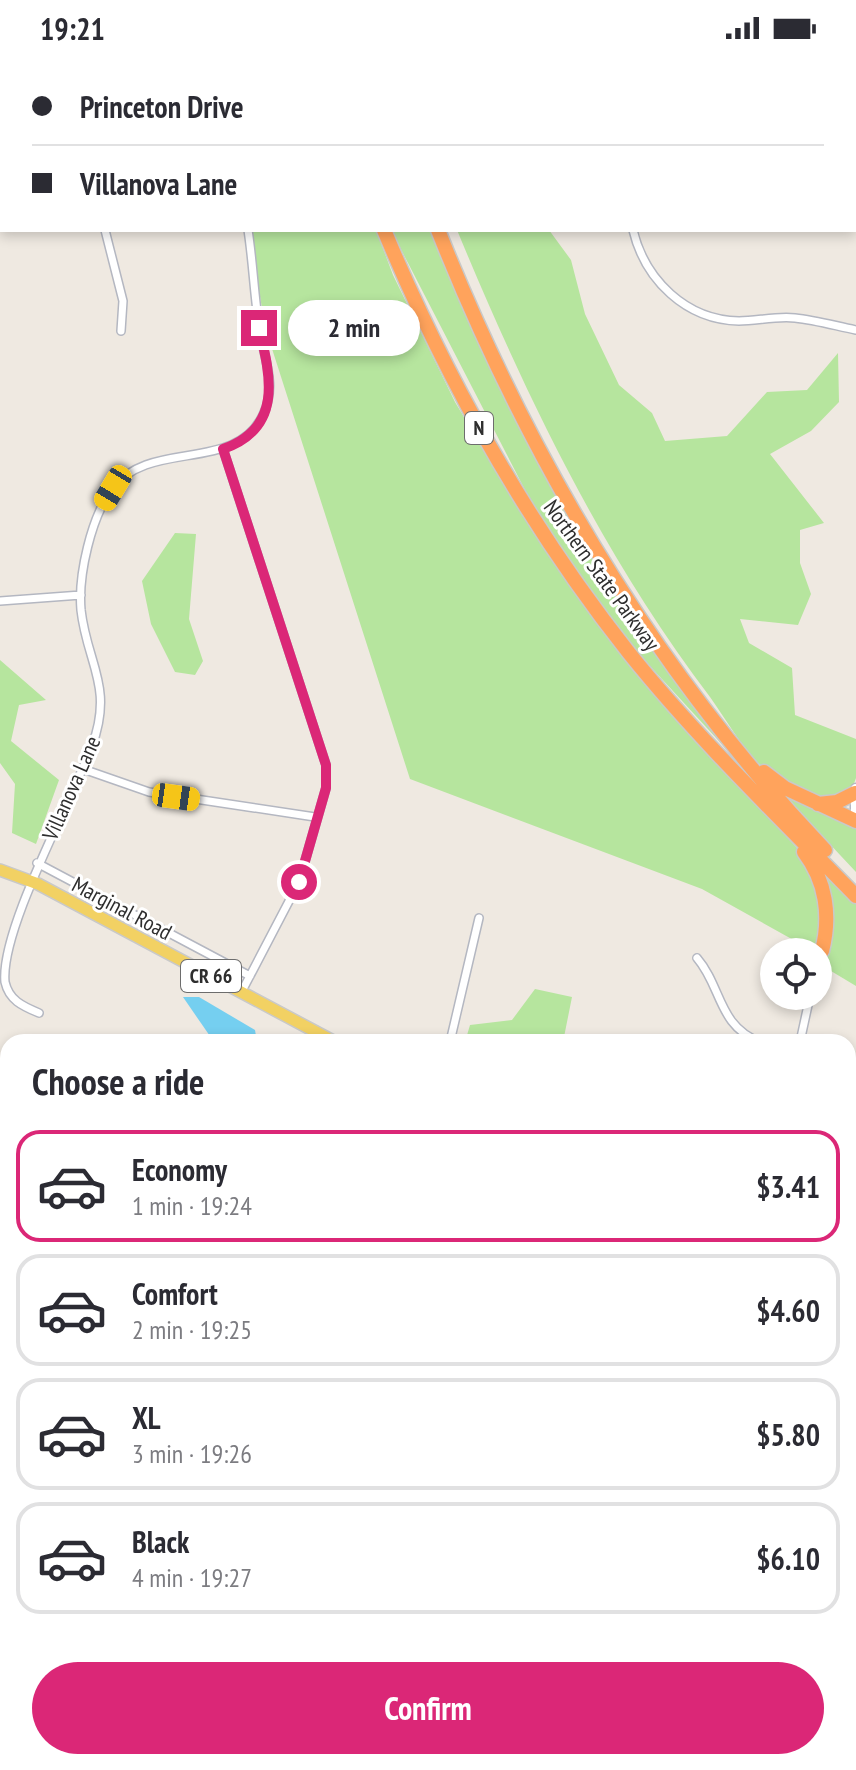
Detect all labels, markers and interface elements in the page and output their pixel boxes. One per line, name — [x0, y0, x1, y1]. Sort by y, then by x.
text: 19:21 — [40, 9, 105, 48]
text: Princeton Drive — [80, 87, 244, 126]
text: Villanova Lane — [80, 164, 237, 203]
callout: 2 min — [287, 300, 419, 356]
route end — [241, 310, 277, 346]
text: 2 min — [328, 311, 380, 344]
road number: N — [465, 412, 493, 444]
car — [90, 461, 136, 515]
street label: Northern State Parkway — [538, 494, 667, 657]
street label: Villanova Lane — [35, 731, 106, 845]
car — [151, 782, 201, 812]
route start — [281, 864, 317, 900]
street label: Marginal Road — [67, 870, 177, 946]
map controls — [760, 938, 832, 1010]
button: locate — [760, 938, 832, 1010]
road number: CR 66 — [181, 960, 241, 992]
text: Choose a ride — [32, 1058, 204, 1105]
icon: car — [36, 1150, 108, 1222]
text: Economy — [132, 1150, 227, 1189]
text: $3.41 — [756, 1167, 820, 1206]
text: 1 min · 19:24 — [132, 1189, 252, 1222]
icon: car — [36, 1274, 108, 1346]
text: Comfort — [132, 1274, 218, 1313]
text: $4.60 — [756, 1291, 820, 1330]
text: 2 min · 19:25 — [132, 1313, 252, 1346]
icon: car — [36, 1398, 108, 1470]
text: XL — [132, 1398, 161, 1437]
text: $5.80 — [756, 1415, 820, 1454]
text: 3 min · 19:26 — [132, 1437, 252, 1470]
icon: car — [36, 1522, 108, 1594]
text: Black — [132, 1522, 189, 1561]
text: $6.10 — [756, 1539, 820, 1578]
text: 4 min · 19:27 — [132, 1561, 252, 1594]
button: Confirm — [32, 1662, 824, 1754]

